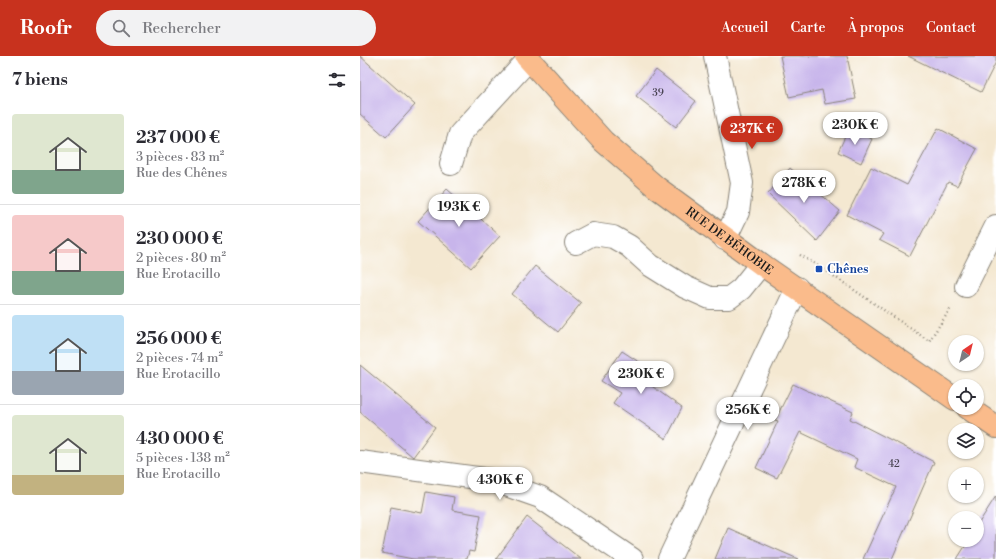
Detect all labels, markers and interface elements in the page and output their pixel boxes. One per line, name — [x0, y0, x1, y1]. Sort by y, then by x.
search box — [96, 10, 376, 46]
text: Roofr — [20, 16, 72, 40]
icon: search — [110, 17, 132, 39]
text: Rechercher — [142, 19, 221, 38]
text: Accueil — [721, 19, 768, 37]
text: Carte — [790, 19, 825, 37]
text: À propos — [847, 19, 904, 37]
text: Contact — [926, 19, 976, 37]
text: 7 biens — [12, 69, 68, 91]
icon: filters — [326, 69, 348, 91]
house number: 39 — [652, 87, 664, 99]
pin: 230K € — [822, 112, 888, 146]
pin: 237K € — [719, 116, 785, 150]
text: 230K € — [832, 117, 878, 133]
text: 237K € — [730, 121, 774, 137]
text: 237 000 € — [136, 127, 220, 149]
icon: home — [44, 130, 92, 178]
text: 3 pièces · 83 m² — [136, 149, 224, 165]
text: Rue des Chênes — [136, 165, 227, 181]
pin: 278K € — [771, 170, 837, 204]
text: 278K € — [782, 175, 826, 191]
pin: 193K € — [426, 194, 492, 228]
text: 193K € — [437, 199, 481, 215]
street label: RUE DE BÉHOBIE — [683, 204, 776, 278]
text: 230 000 € — [136, 228, 223, 250]
icon: home — [44, 231, 92, 279]
text: 2 pièces · 80 m² — [136, 250, 226, 266]
place label: Chênes — [827, 262, 868, 277]
marker: Chênes — [814, 264, 824, 274]
text: Rue Erotacillo — [136, 266, 221, 282]
text: 256 000 € — [136, 328, 221, 350]
icon: home — [44, 331, 92, 379]
north arrow — [948, 335, 984, 371]
map controls — [948, 335, 984, 547]
text: 2 pièces · 74 m² — [136, 350, 223, 366]
pin: 230K € — [608, 361, 674, 395]
text: Rue Erotacillo — [136, 366, 221, 382]
text: 230K € — [618, 366, 664, 382]
button: locate — [948, 379, 984, 415]
pin: 256K € — [715, 397, 781, 431]
text: 256K € — [725, 402, 771, 418]
button: layers — [948, 423, 984, 459]
text: 430 000 € — [136, 428, 224, 450]
icon: home — [44, 431, 92, 479]
text: 5 pièces · 138 m² — [136, 450, 230, 466]
house number: 42 — [888, 458, 900, 470]
text: Rue Erotacillo — [136, 466, 221, 482]
pin: 430K € — [467, 467, 533, 501]
button: + — [948, 467, 984, 503]
text: 430K € — [476, 472, 524, 488]
button: − — [948, 511, 984, 547]

